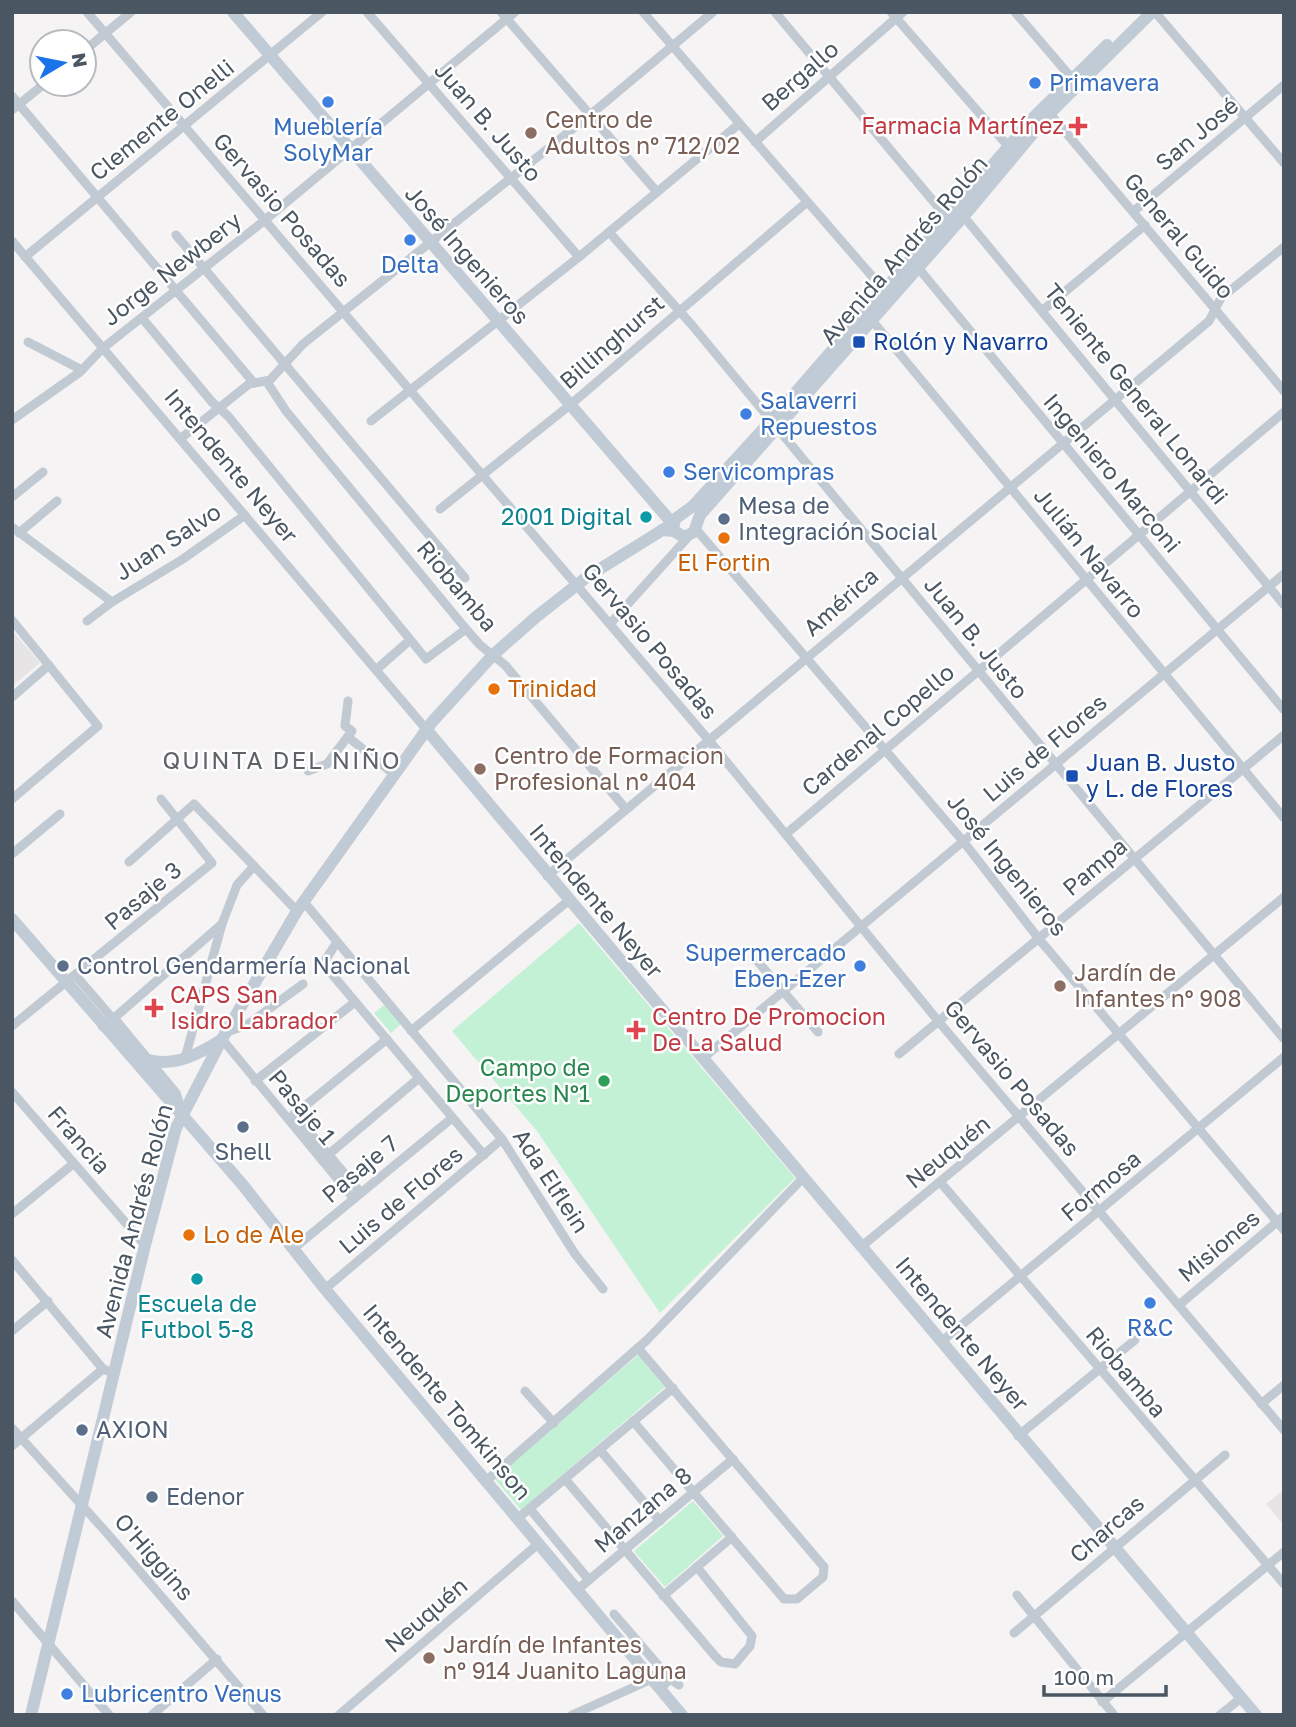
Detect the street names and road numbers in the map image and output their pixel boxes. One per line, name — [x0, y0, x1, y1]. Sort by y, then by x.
street label: Bergallo — [755, 34, 844, 116]
street label: Clemente Onelli — [84, 53, 239, 186]
street label: Juan B. Justo — [429, 56, 548, 187]
street label: San José — [1149, 90, 1244, 176]
street label: Gervasio Posadas — [208, 126, 357, 292]
street label: Avenida Andrés Rolón — [814, 149, 993, 349]
street label: General Guido — [1119, 167, 1241, 304]
street label: José Ingenieros — [400, 179, 536, 330]
street label: Jorge Newbery — [97, 205, 246, 331]
street label: Teniente General Lonardi — [1039, 277, 1235, 509]
street label: Billinghurst — [553, 288, 669, 394]
street label: Intendente Neyer — [159, 383, 304, 548]
street label: Ingeniero Marconi — [1038, 387, 1187, 558]
street label: Julián Navarro — [1029, 481, 1151, 623]
street label: Juan Salvo — [109, 497, 226, 586]
street label: Riobamba — [412, 534, 504, 637]
street label: Gervasio Posadas — [577, 556, 724, 724]
street label: América — [797, 561, 883, 641]
street label: Juan B. Justo — [919, 571, 1035, 704]
street label: Cardenal Copello — [795, 657, 959, 801]
street label: Luis de Flores — [977, 687, 1112, 807]
street label: José Ingenieros — [942, 788, 1074, 941]
street label: Intendente Neyer — [524, 818, 669, 983]
street label: Pampa — [1057, 831, 1132, 901]
street label: Pasaje 3 — [98, 855, 186, 935]
street label: Gervasio Posadas — [939, 993, 1086, 1161]
street label: Pasaje 1 — [263, 1063, 342, 1150]
street label: Francia — [43, 1099, 117, 1179]
street label: Avenida Andrés Rolón — [88, 1101, 178, 1341]
street label: Neuquén — [900, 1109, 995, 1194]
street label: Ada Elflein — [508, 1123, 596, 1238]
street label: Pasaje 7 — [316, 1128, 403, 1208]
street label: Luis de Flores — [333, 1139, 468, 1259]
street label: Formosa — [1055, 1144, 1146, 1227]
street label: Misiones — [1172, 1203, 1265, 1287]
street label: Intendente Neyer — [890, 1251, 1035, 1416]
street label: Intendente Tomkinson — [358, 1298, 538, 1505]
street label: Riobamba — [1081, 1320, 1173, 1423]
street label: Manzana 8 — [588, 1460, 697, 1558]
street label: Charcas — [1063, 1488, 1149, 1568]
street label: O'Higgins — [109, 1507, 200, 1606]
street label: Neuquén — [378, 1571, 472, 1658]

